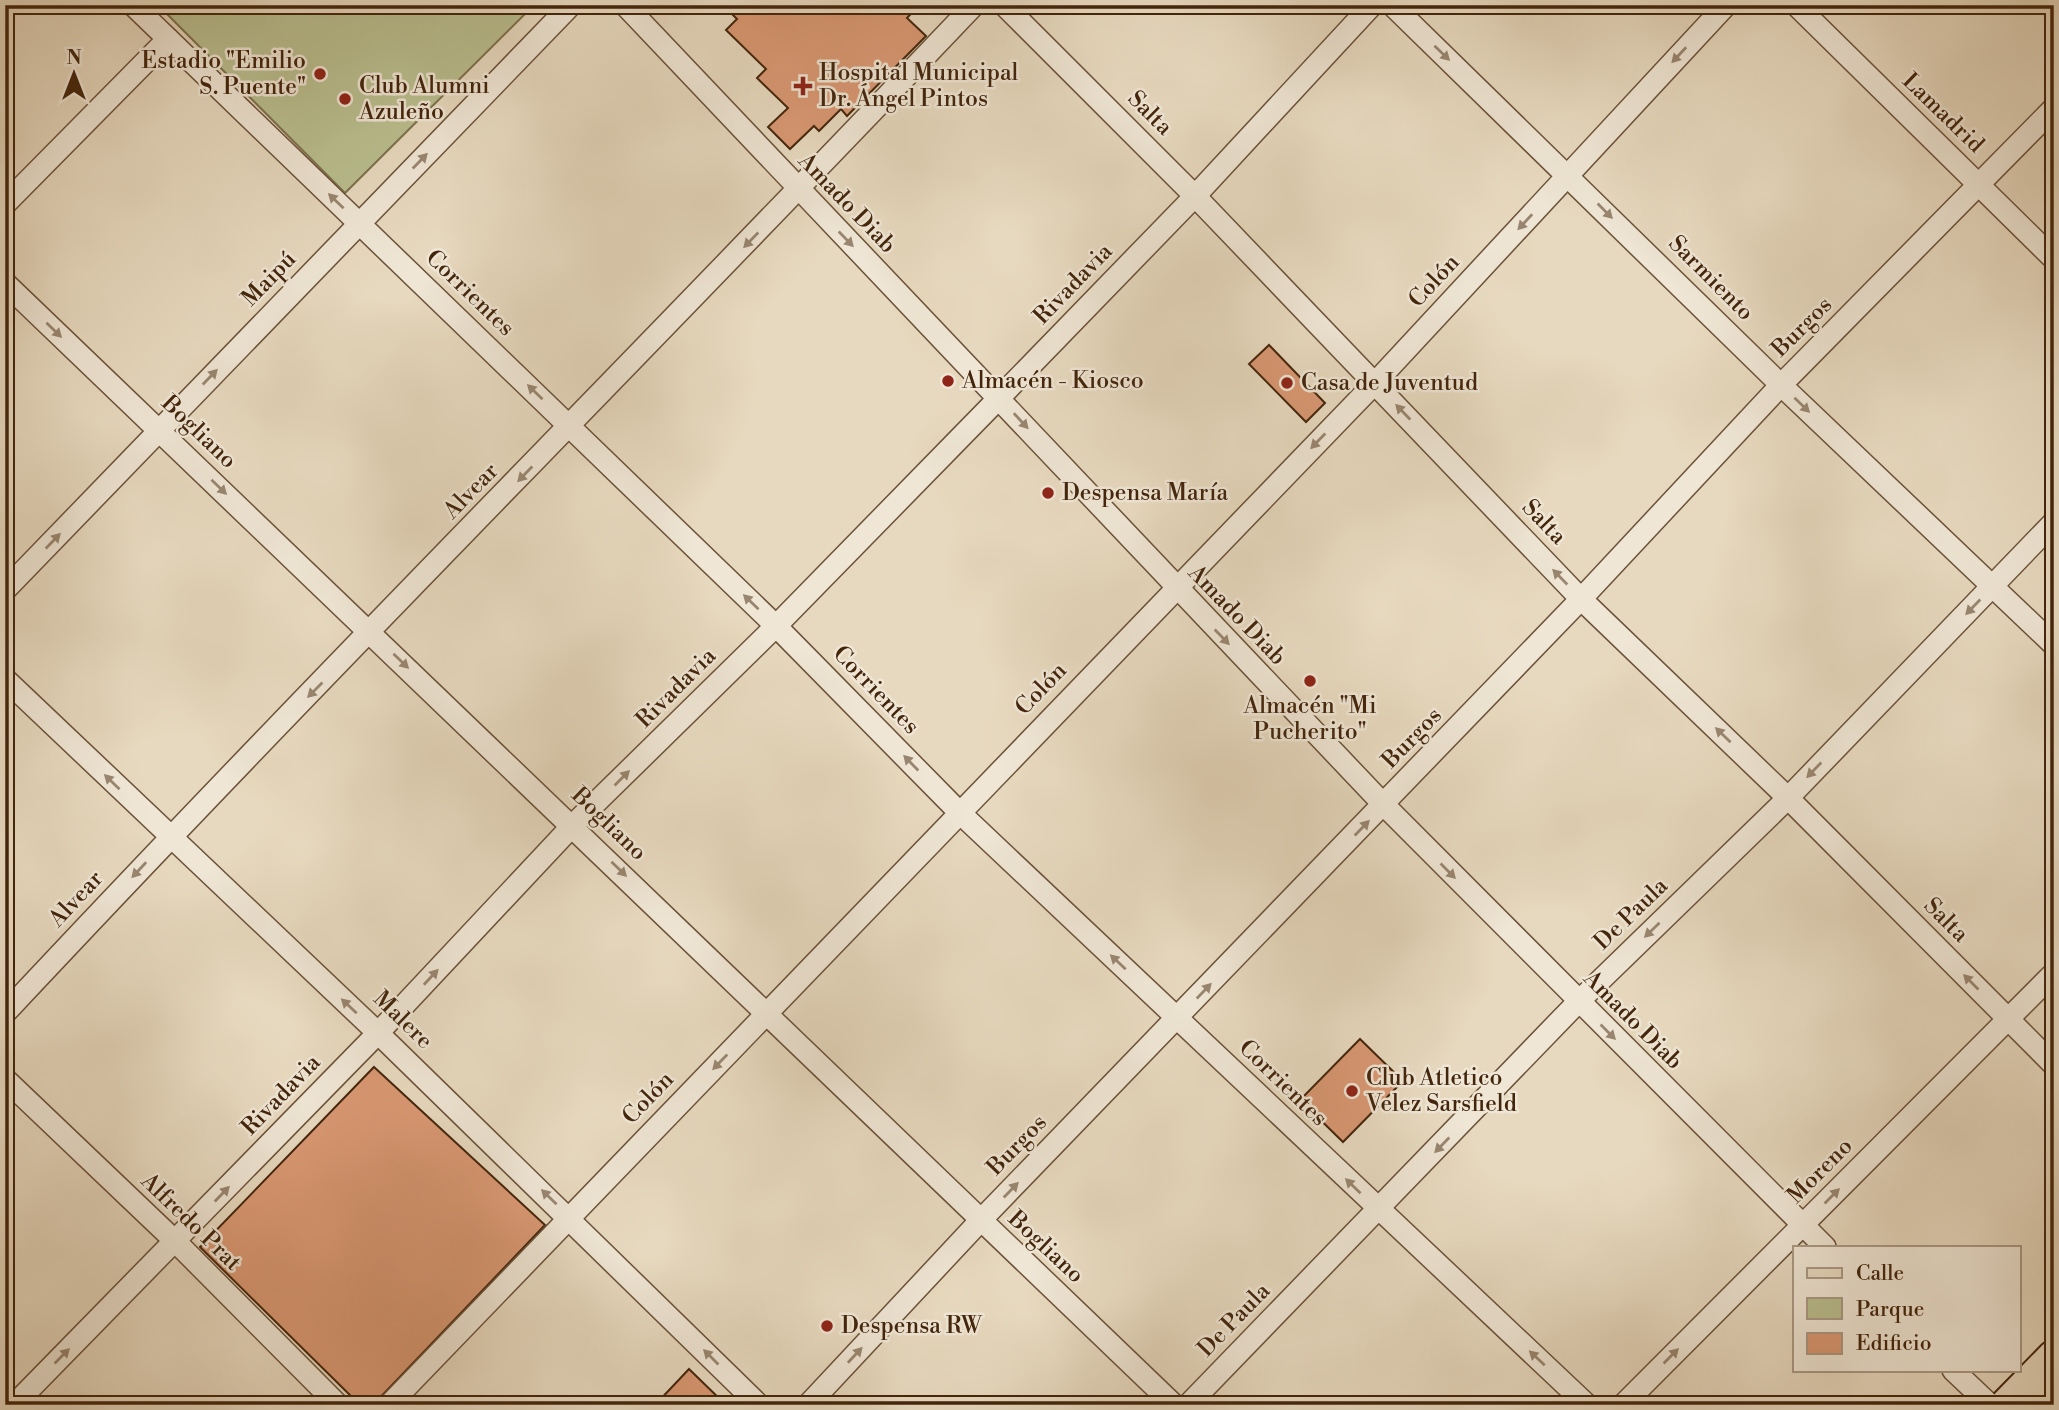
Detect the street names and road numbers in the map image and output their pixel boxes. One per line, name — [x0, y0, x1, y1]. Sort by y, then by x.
street label: Lamadrid — [1896, 67, 1990, 159]
street label: Salta — [1122, 85, 1178, 141]
street label: Amado Diab — [792, 146, 902, 259]
street label: Sarmiento — [1663, 230, 1759, 326]
street label: Rivadavia — [1028, 237, 1119, 330]
street label: Corrientes — [420, 244, 520, 342]
street label: Maipú — [236, 246, 302, 312]
street label: Colón — [1403, 249, 1466, 313]
street label: Burgos — [1765, 291, 1838, 364]
street label: Bogliano — [155, 389, 242, 475]
street label: Alvear — [437, 457, 504, 526]
street label: Salta — [1516, 494, 1572, 551]
street label: Amado Diab — [1182, 558, 1292, 671]
street label: Corrientes — [827, 640, 925, 740]
street label: Rivadavia — [630, 642, 722, 734]
street label: Colón — [1009, 657, 1073, 721]
street label: Burgos — [1376, 702, 1448, 775]
street label: Bogliano — [565, 781, 652, 867]
street label: Alvear — [42, 865, 109, 934]
street label: De Paula — [1588, 872, 1674, 956]
street label: Salta — [1918, 892, 1974, 948]
street label: Amado Diab — [1577, 964, 1688, 1075]
street label: Malere — [367, 985, 439, 1055]
street label: Corrientes — [1233, 1034, 1333, 1132]
street label: Rivadavia — [236, 1048, 327, 1141]
street label: Colón — [616, 1066, 680, 1130]
street label: Burgos — [981, 1109, 1053, 1182]
street label: Moreno — [1781, 1132, 1859, 1210]
street label: Alfredo Prat — [134, 1167, 247, 1277]
street label: Bogliano — [1001, 1204, 1090, 1289]
street label: De Paula — [1192, 1277, 1276, 1363]

